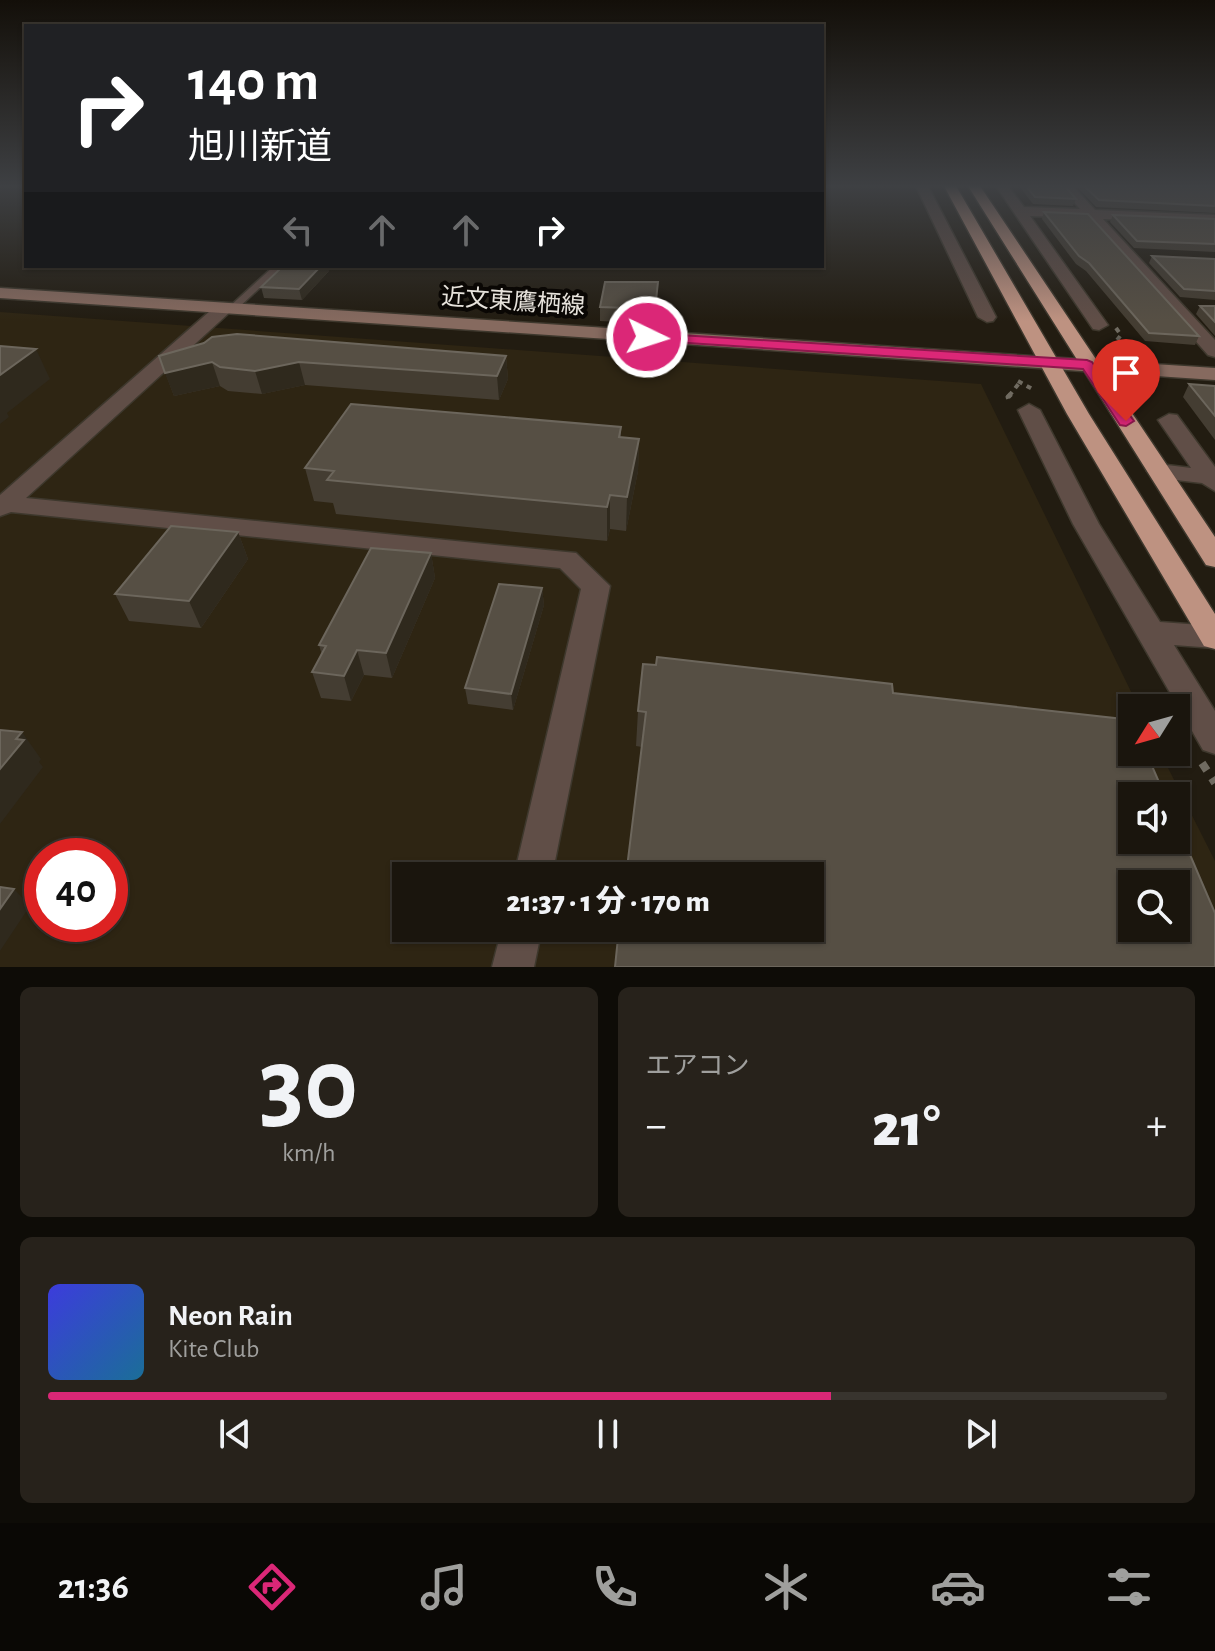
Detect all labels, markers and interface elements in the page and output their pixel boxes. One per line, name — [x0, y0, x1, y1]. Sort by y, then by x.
text: 140 m — [188, 54, 319, 110]
icon: right — [56, 56, 160, 160]
text: 旭川新道 — [188, 129, 332, 165]
icon: left — [276, 208, 320, 252]
icon: ahead — [360, 208, 404, 252]
icon: ahead — [444, 208, 488, 252]
icon: right — [528, 208, 572, 252]
street label: 近文東鷹栖線 — [440, 283, 586, 319]
position arrow — [605, 295, 689, 379]
pin — [1092, 339, 1160, 421]
icon: arrive — [1104, 351, 1148, 395]
north arrow — [1118, 694, 1190, 766]
map controls — [1118, 694, 1190, 942]
button: sound — [1118, 782, 1190, 854]
speed limit sign: 40 — [24, 838, 128, 942]
button: search — [1118, 870, 1190, 942]
text: 21:37 · 1 分 · 170 m — [506, 887, 710, 917]
text: 30 — [259, 1034, 358, 1138]
text: エアコン — [646, 1053, 750, 1079]
text: 21° — [872, 1097, 940, 1157]
text: − — [646, 1104, 667, 1148]
text: + — [1146, 1104, 1167, 1148]
text: km/h — [282, 1140, 336, 1166]
text: Neon Rain — [168, 1301, 293, 1331]
text: Kite Club — [168, 1336, 259, 1362]
icon: previous — [213, 1412, 257, 1456]
icon: pause — [586, 1412, 630, 1456]
icon: next — [959, 1412, 1003, 1456]
icon: directions — [244, 1559, 300, 1615]
icon: music — [416, 1559, 472, 1615]
icon: phone — [587, 1559, 643, 1615]
icon: climate — [758, 1559, 814, 1615]
icon: car — [930, 1559, 986, 1615]
icon: filters — [1101, 1559, 1157, 1615]
text: 21:36 — [58, 1569, 129, 1605]

